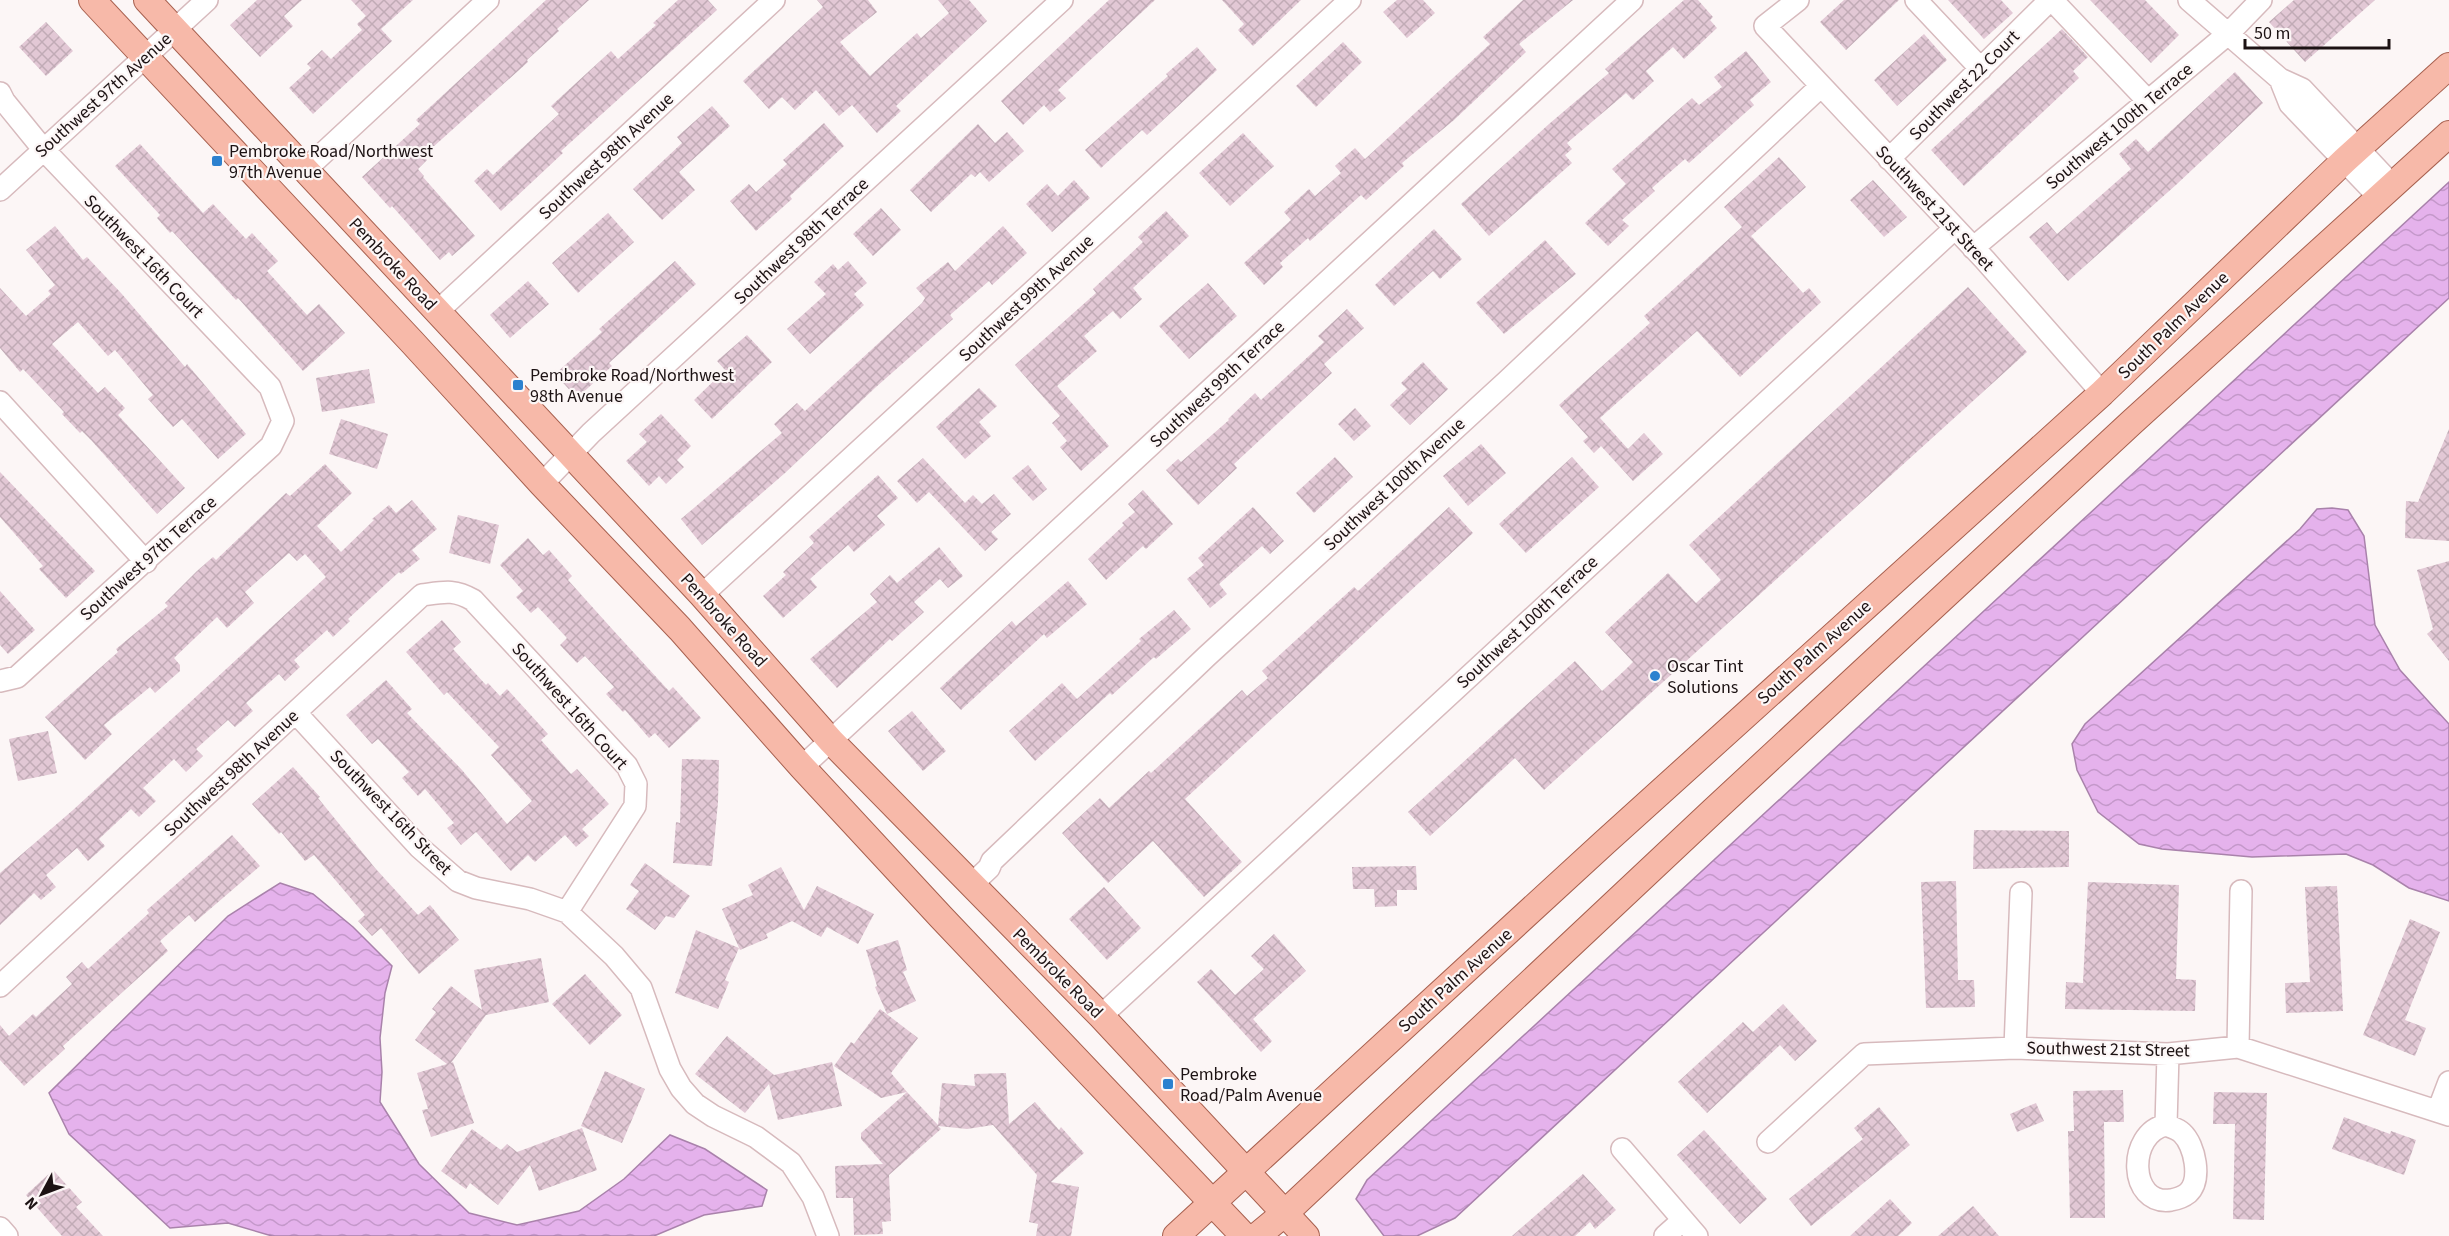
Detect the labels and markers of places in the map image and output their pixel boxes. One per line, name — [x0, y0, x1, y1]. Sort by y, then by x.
place label: Pembroke Road/Northwest 97th Avenue — [229, 139, 433, 185]
marker: Pembroke Road/Northwest 97th Avenue — [210, 154, 224, 168]
place label: Pembroke Road/Northwest 98th Avenue — [530, 363, 734, 409]
marker: Pembroke Road/Northwest 98th Avenue — [511, 378, 525, 392]
place label: Oscar Tint Solutions — [1667, 654, 1743, 700]
marker: Oscar Tint Solutions — [1648, 669, 1662, 683]
place label: Pembroke Road/Palm Avenue — [1180, 1062, 1322, 1108]
marker: Pembroke Road/Palm Avenue — [1161, 1077, 1175, 1091]

